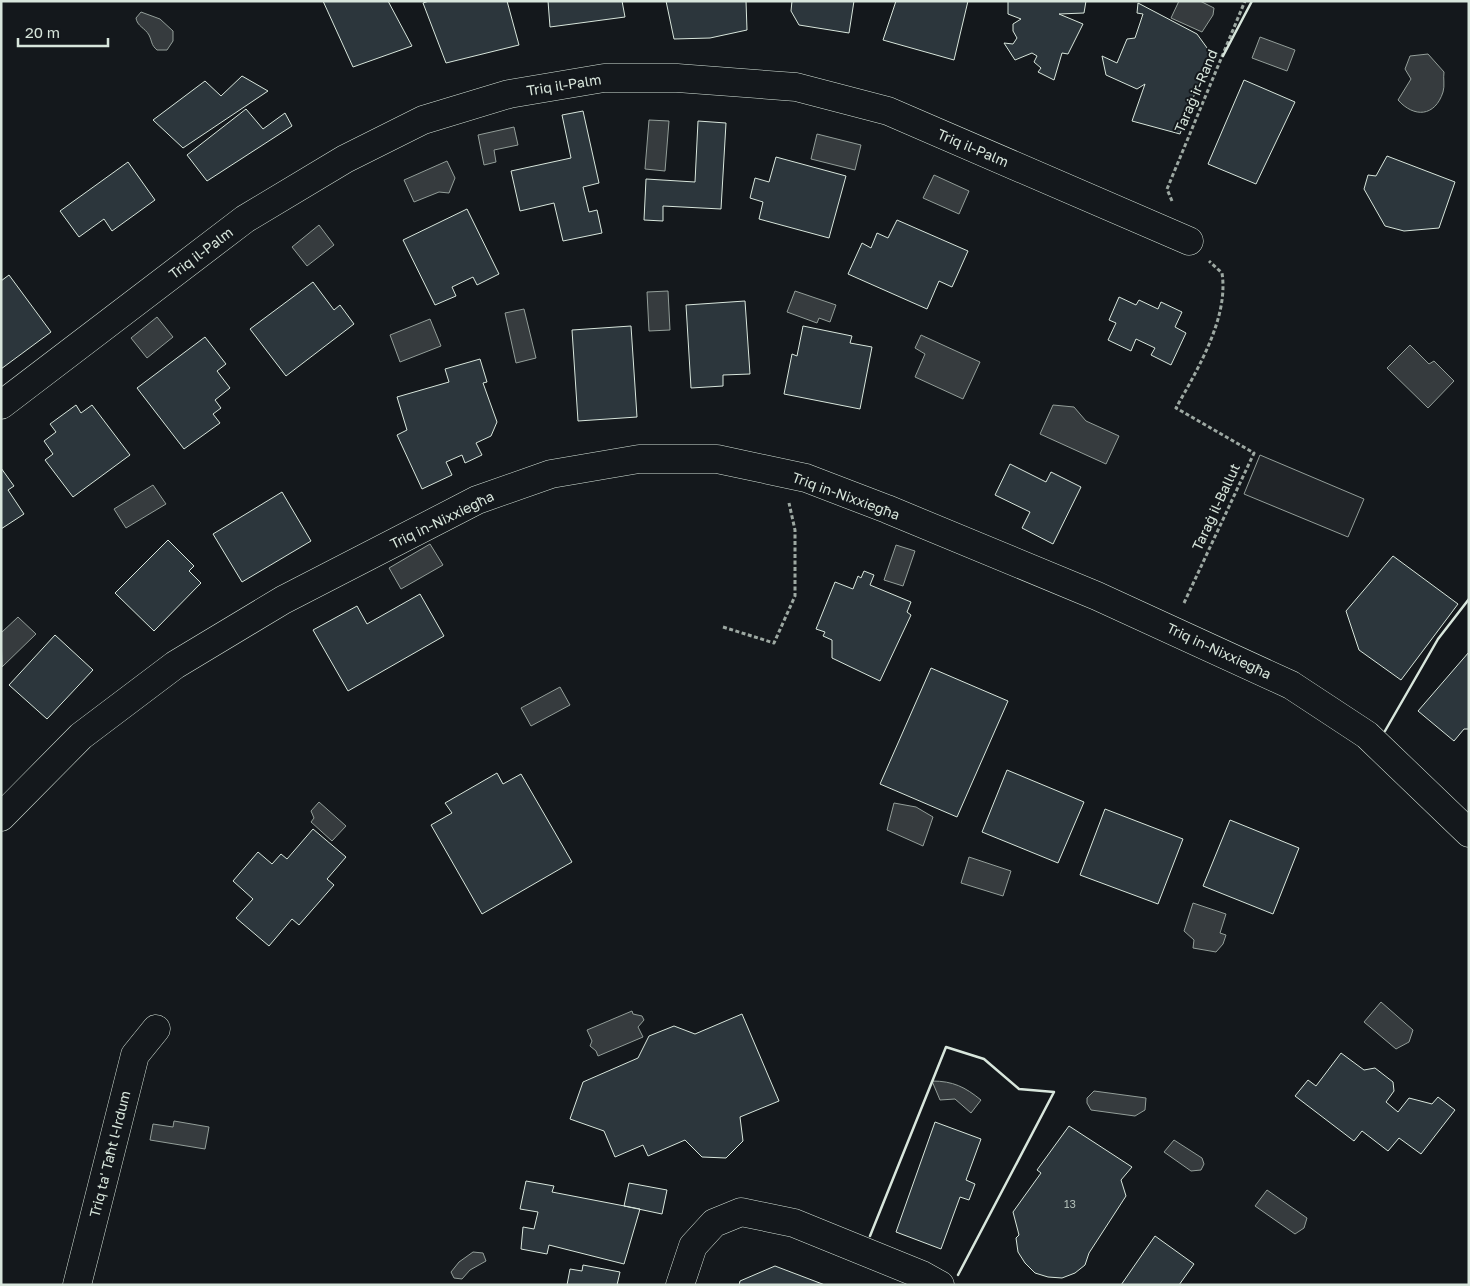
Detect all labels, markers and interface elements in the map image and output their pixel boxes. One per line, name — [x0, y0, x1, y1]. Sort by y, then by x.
scale bar — [18, 15, 108, 47]
text: 20 m — [25, 23, 60, 41]
street label: Taraġ ir-Rand — [1170, 47, 1221, 135]
street label: Triq il-Palm — [525, 70, 603, 99]
street label: Triq il-Palm — [935, 125, 1011, 170]
street label: Triq il-Palm — [165, 223, 236, 282]
street label: Taraġ il-Ballut — [1188, 461, 1243, 553]
street label: Triq in-Nixxiegħa — [790, 468, 902, 523]
street label: Triq in-Nixxiegħa — [387, 487, 496, 552]
street label: Triq in-Nixxiegħa — [1164, 619, 1274, 682]
street label: Triq ta' Taħt l-Irdum — [86, 1089, 133, 1219]
house number: 13 — [1064, 1197, 1076, 1210]

